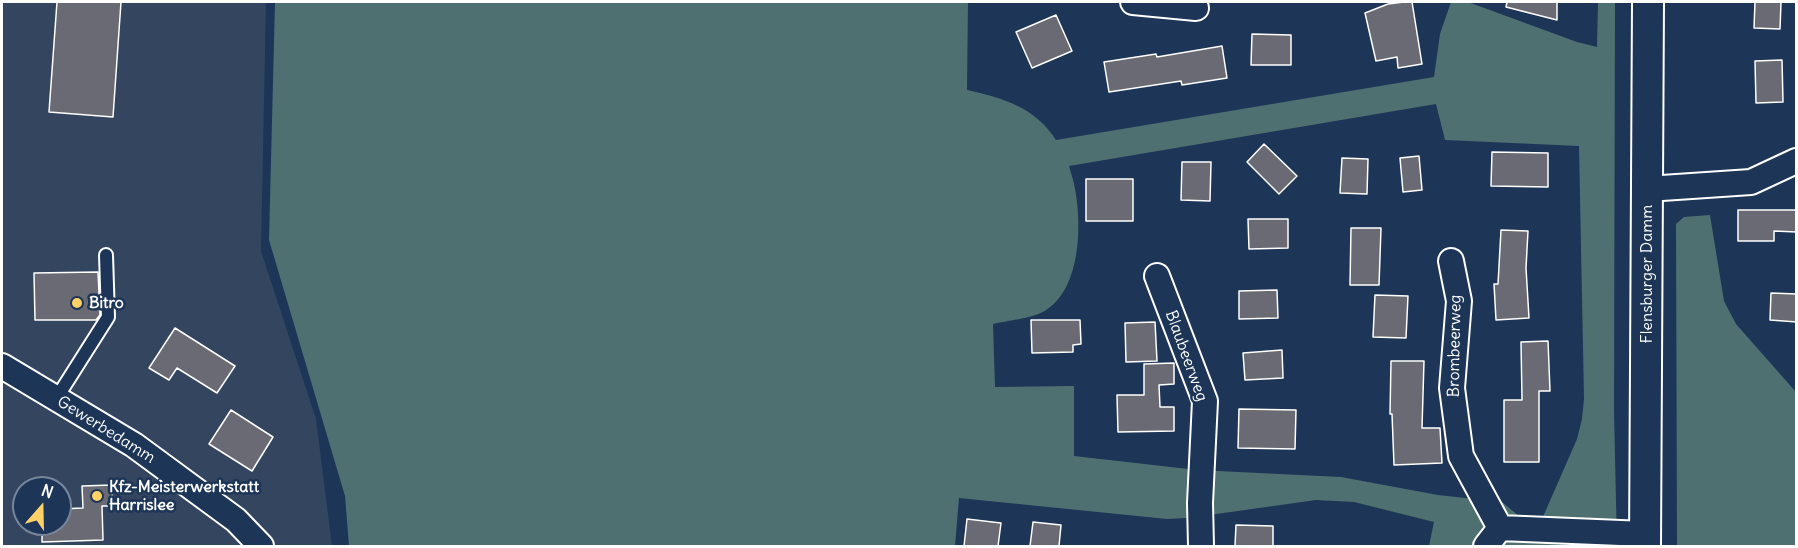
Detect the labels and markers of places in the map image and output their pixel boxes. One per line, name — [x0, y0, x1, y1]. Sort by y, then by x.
place label: Bitro — [89, 293, 124, 313]
marker: Bitro — [70, 296, 84, 310]
place label: Kfz-Meisterwerkstatt Harrislee — [109, 477, 259, 515]
marker: Kfz-Meisterwerkstatt Harrislee — [90, 489, 104, 503]

